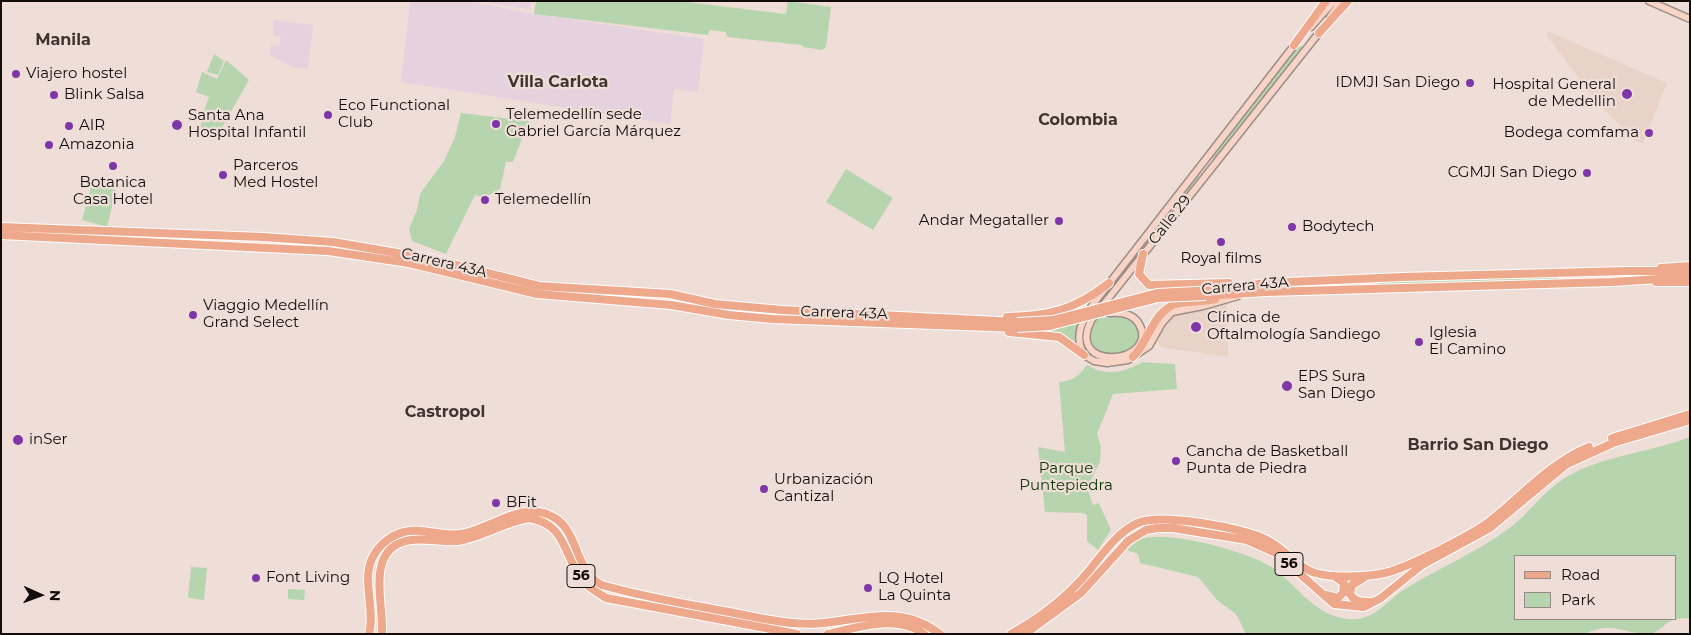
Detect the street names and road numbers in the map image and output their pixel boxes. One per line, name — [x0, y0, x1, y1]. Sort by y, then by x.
street label: Calle 29 — [1145, 192, 1195, 248]
street label: Carrera 43A — [399, 244, 489, 282]
street label: Carrera 43A — [1201, 273, 1289, 299]
street label: Carrera 43A — [800, 302, 888, 324]
road number: 56 — [1275, 552, 1303, 576]
road number: 56 — [567, 564, 595, 588]

